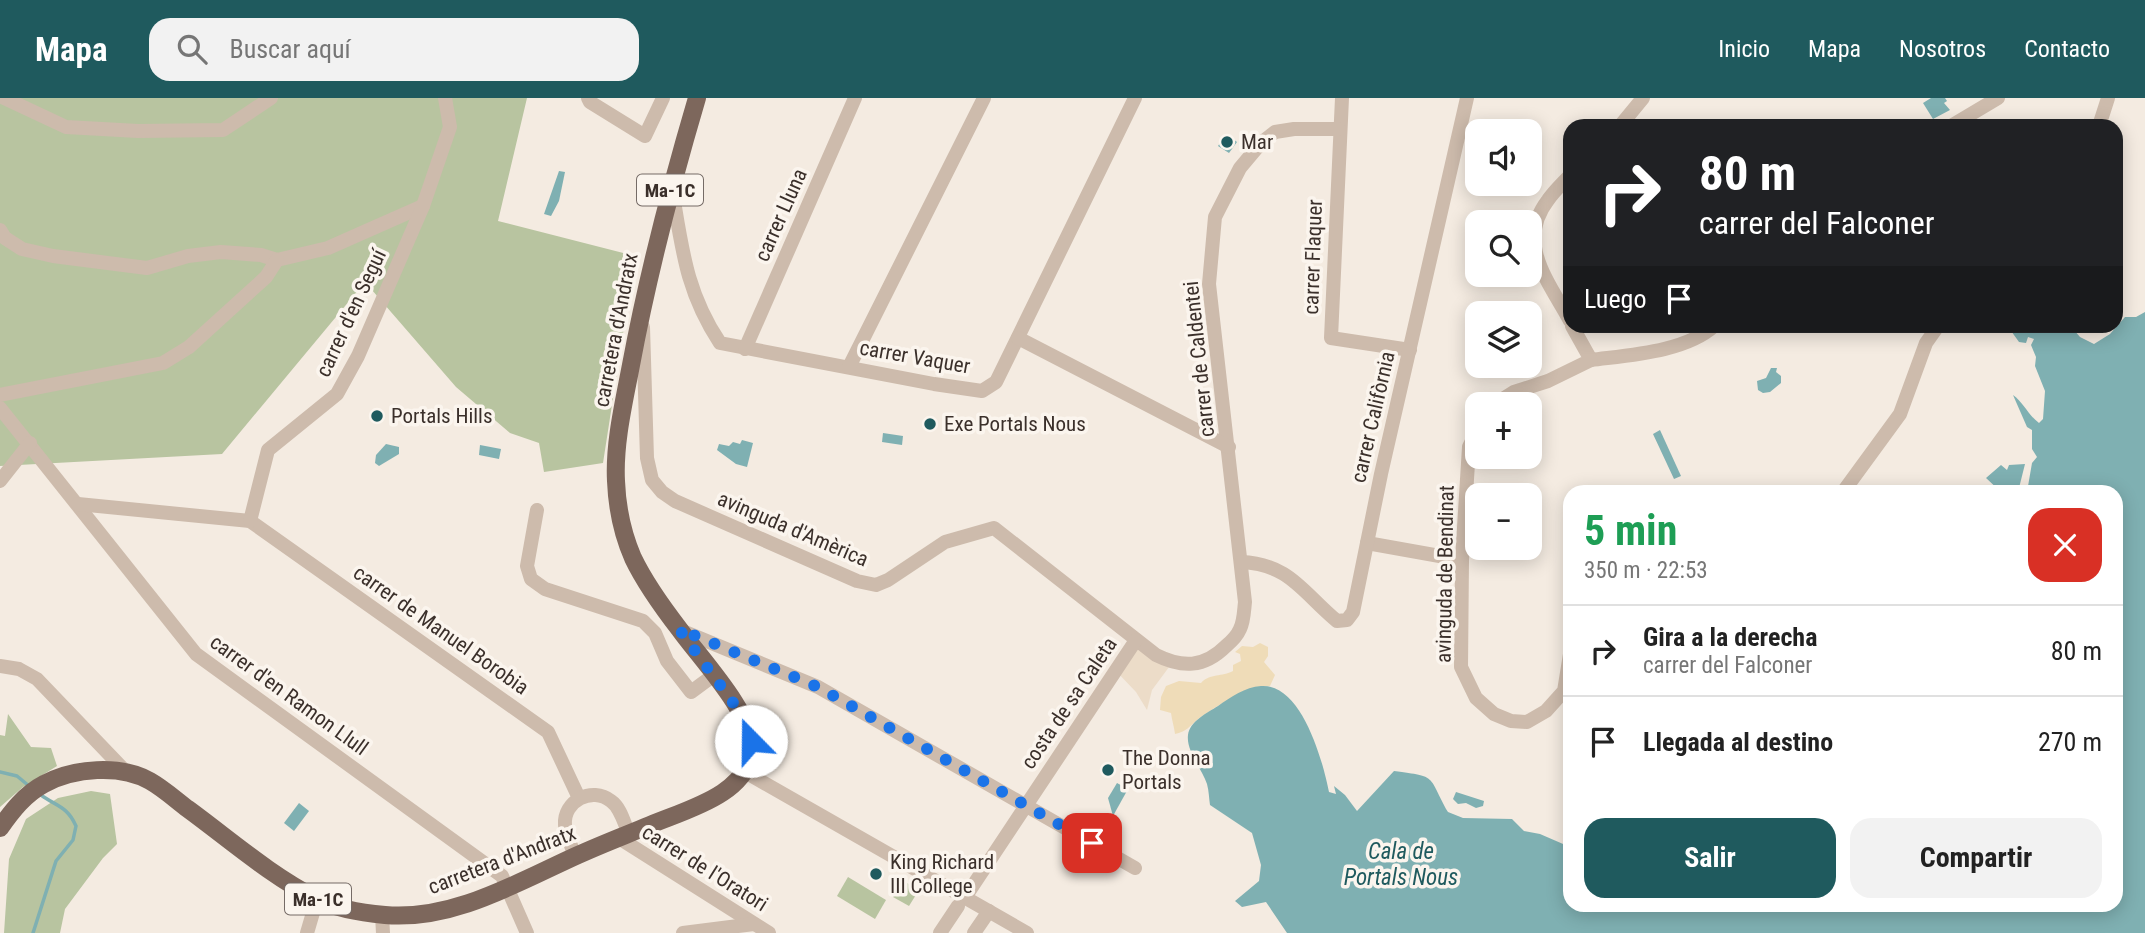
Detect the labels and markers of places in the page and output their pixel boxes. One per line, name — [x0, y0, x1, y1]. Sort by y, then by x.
place label: Mar — [1241, 130, 1273, 154]
marker: Mar — [1219, 134, 1235, 150]
place label: Portals Hills — [391, 404, 493, 428]
marker: Portals Hills — [369, 408, 385, 424]
place label: Exe Portals Nous — [944, 412, 1086, 436]
marker: Exe Portals Nous — [922, 416, 938, 432]
place label: The Donna Portals — [1122, 746, 1211, 794]
marker: The Donna Portals — [1100, 762, 1116, 778]
pin — [1062, 813, 1122, 873]
place label: King Richard III College — [890, 850, 994, 898]
marker: King Richard III College — [868, 866, 884, 882]

